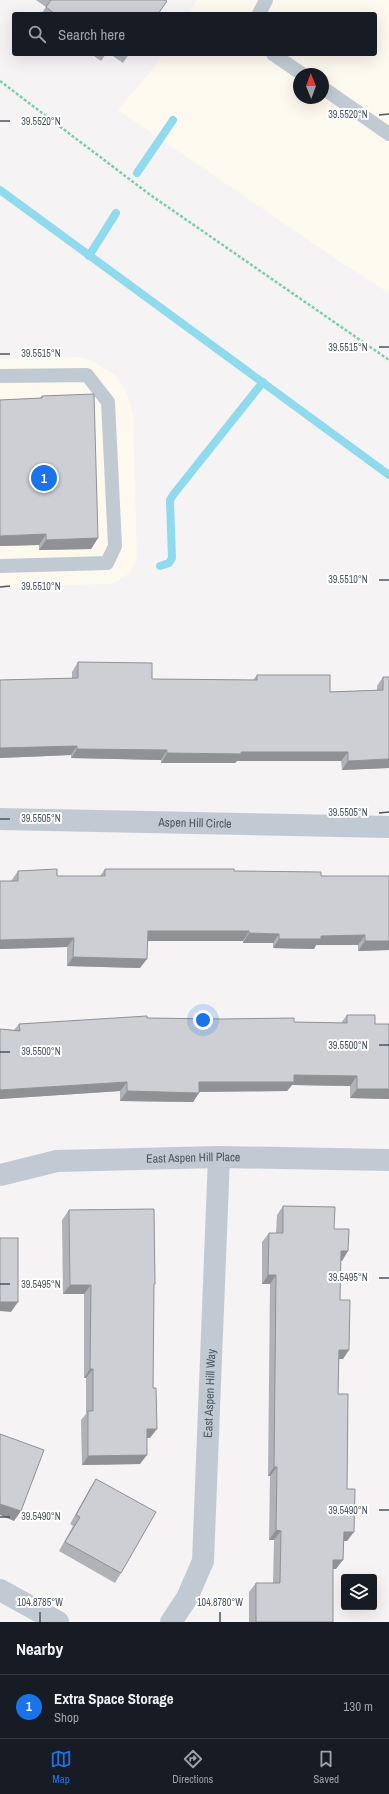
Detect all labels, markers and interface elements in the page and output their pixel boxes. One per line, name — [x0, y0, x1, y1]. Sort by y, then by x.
search box — [12, 12, 377, 56]
icon: search — [26, 23, 48, 45]
text: Search here — [58, 24, 125, 45]
north arrow — [293, 68, 329, 104]
text: 39.5520°N — [328, 108, 368, 121]
text: 39.5520°N — [21, 115, 61, 128]
text: 39.5515°N — [328, 341, 368, 354]
text: 39.5515°N — [21, 347, 61, 360]
pin: 1 — [31, 463, 57, 493]
text: 39.5510°N — [328, 573, 368, 586]
text: 39.5510°N — [21, 580, 61, 593]
text: 39.5505°N — [328, 806, 368, 819]
text: 39.5505°N — [21, 812, 61, 825]
street label: Aspen Hill Circle — [157, 814, 232, 832]
your location — [193, 1010, 213, 1030]
text: 39.5500°N — [328, 1039, 368, 1052]
text: 39.5500°N — [21, 1045, 61, 1058]
street label: East Aspen Hill Place — [146, 1149, 241, 1167]
text: 39.5495°N — [328, 1271, 368, 1284]
text: 39.5495°N — [21, 1278, 61, 1291]
street label: East Aspen Hill Way — [200, 1348, 219, 1438]
text: 39.5490°N — [328, 1504, 368, 1517]
text: 39.5490°N — [21, 1510, 61, 1523]
map controls — [341, 1574, 377, 1610]
button: layers — [341, 1574, 377, 1610]
text: 104.8785°W — [17, 1596, 63, 1609]
text: 104.8780°W — [197, 1596, 243, 1609]
text: Nearby — [16, 1637, 63, 1660]
text: Extra Space Storage — [54, 1688, 174, 1709]
text: 1 — [26, 1698, 32, 1715]
text: 130 m — [343, 1698, 373, 1715]
text: Shop — [54, 1709, 79, 1726]
tab: Map — [50, 1748, 72, 1786]
tab: Directions — [172, 1748, 213, 1786]
tab: Saved — [313, 1748, 339, 1786]

